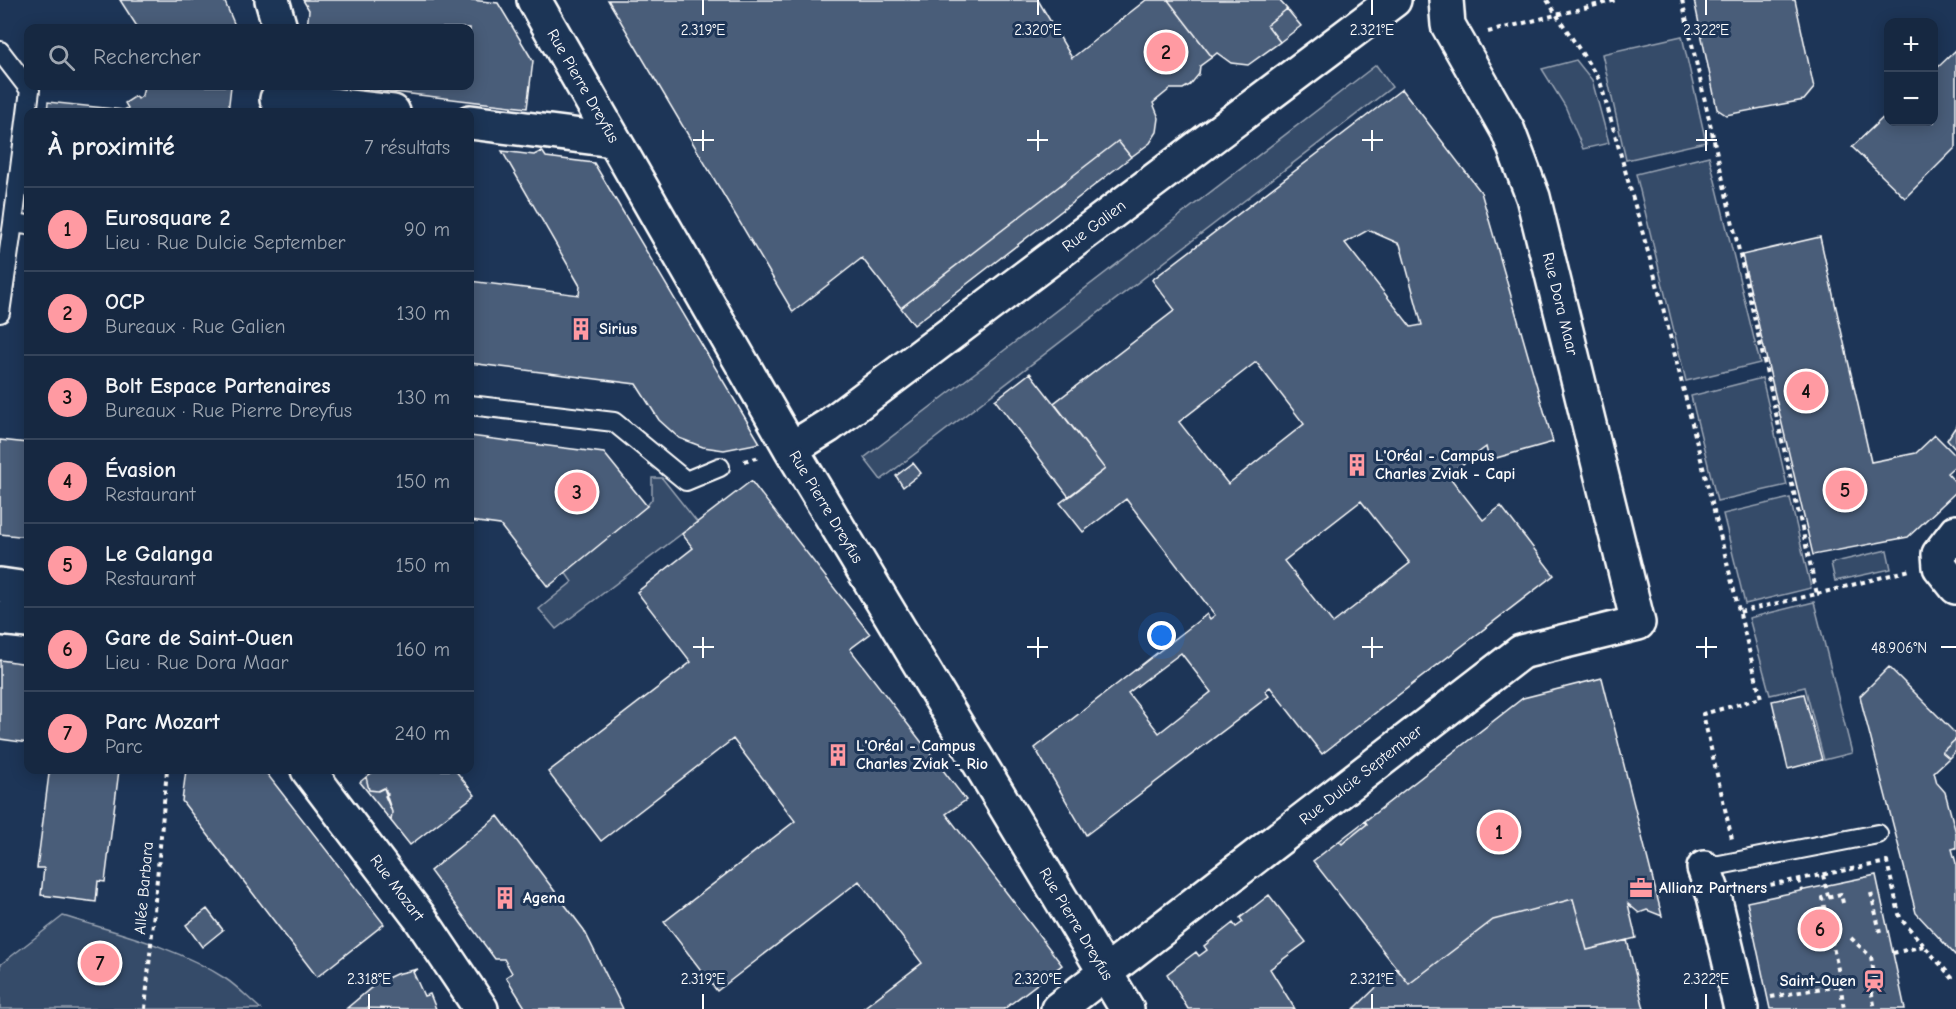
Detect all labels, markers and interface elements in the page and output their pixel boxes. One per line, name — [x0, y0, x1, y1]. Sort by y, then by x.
map controls — [1884, 18, 1938, 126]
button: + — [1884, 18, 1938, 72]
text: 2.319°E — [681, 21, 725, 39]
text: 2.320°E — [1014, 21, 1062, 39]
text: 2.321°E — [1350, 21, 1394, 39]
text: 2.322°E — [1683, 21, 1729, 39]
search box — [24, 24, 474, 90]
street label: Rue Pierre Dreyfus — [543, 26, 623, 146]
pin: 2 — [1146, 29, 1186, 74]
icon: search — [45, 41, 78, 74]
text: Rechercher — [93, 44, 201, 70]
button: − — [1884, 72, 1938, 126]
text: À proximité — [48, 132, 175, 162]
text: 7 résultats — [364, 136, 450, 159]
street label: Rue Galien — [1059, 196, 1129, 256]
text: Eurosquare 2 — [105, 205, 230, 231]
text: 1 — [64, 218, 71, 241]
text: 90 m — [404, 218, 450, 241]
text: Lieu · Rue Dulcie September — [105, 231, 345, 254]
street label: Rue Dora Maar — [1539, 251, 1582, 358]
text: OCP — [105, 289, 144, 315]
text: 2 — [63, 302, 72, 325]
text: 130 m — [397, 302, 450, 325]
text: Bureaux · Rue Galien — [105, 315, 286, 338]
building icon: Sirius — [568, 316, 594, 342]
place label: Sirius — [599, 320, 637, 338]
pin: 4 — [1786, 368, 1826, 414]
text: Bolt Espace Partenaires — [105, 373, 331, 399]
text: 3 — [63, 386, 72, 409]
text: 130 m — [397, 386, 450, 409]
text: Bureaux · Rue Pierre Dreyfus — [105, 399, 352, 422]
street label: Rue Pierre Dreyfus — [785, 447, 867, 567]
place label: L'Oréal - Campus Charles Zviak - Capi — [1375, 447, 1515, 483]
building icon: L'Oréal - Campus Charles Zviak - Capi — [1344, 452, 1370, 478]
text: Évasion — [105, 457, 176, 483]
pin: 5 — [1826, 468, 1864, 512]
text: 4 — [63, 470, 72, 493]
text: 150 m — [396, 470, 450, 493]
pin: 3 — [558, 470, 596, 514]
text: Restaurant — [105, 483, 195, 506]
text: Le Galanga — [105, 541, 213, 567]
text: 5 — [62, 554, 73, 577]
text: 150 m — [396, 554, 450, 577]
text: Restaurant — [105, 567, 195, 590]
your location — [1147, 621, 1176, 650]
text: Gare de Saint-Ouen — [105, 625, 294, 651]
text: 6 — [62, 638, 73, 661]
text: 160 m — [396, 638, 450, 661]
text: 48.906°N — [1871, 639, 1927, 657]
text: Lieu · Rue Dora Maar — [105, 651, 289, 674]
text: Parc Mozart — [105, 709, 220, 735]
street label: Rue Dulcie September — [1296, 721, 1427, 829]
text: 7 — [63, 722, 72, 745]
text: 240 m — [395, 722, 450, 745]
text: Parc — [105, 735, 143, 758]
place label: L'Oréal - Campus Charles Zviak - Rio — [856, 737, 988, 773]
building icon: L'Oréal - Campus Charles Zviak - Rio — [825, 742, 851, 768]
pin: 1 — [1480, 810, 1518, 854]
street label: Allée Barbara — [131, 841, 157, 935]
street label: Rue Mozart — [366, 851, 428, 925]
street label: Rue Pierre Dreyfus — [1035, 864, 1117, 984]
office icon: Allianz Partners — [1628, 875, 1654, 901]
place label: Allianz Partners — [1659, 879, 1767, 897]
building icon: Agena — [492, 885, 518, 911]
place label: Agena — [523, 889, 565, 907]
pin: 6 — [1800, 906, 1840, 952]
pin: 7 — [80, 940, 120, 986]
station icon: Saint-Ouen — [1861, 968, 1887, 994]
text: 2.318°E — [347, 970, 391, 988]
text: 2.319°E — [681, 970, 725, 988]
text: 2.320°E — [1014, 970, 1062, 988]
text: 2.321°E — [1350, 970, 1394, 988]
text: 2.322°E — [1683, 970, 1729, 988]
place label: Saint-Ouen — [1780, 972, 1856, 990]

